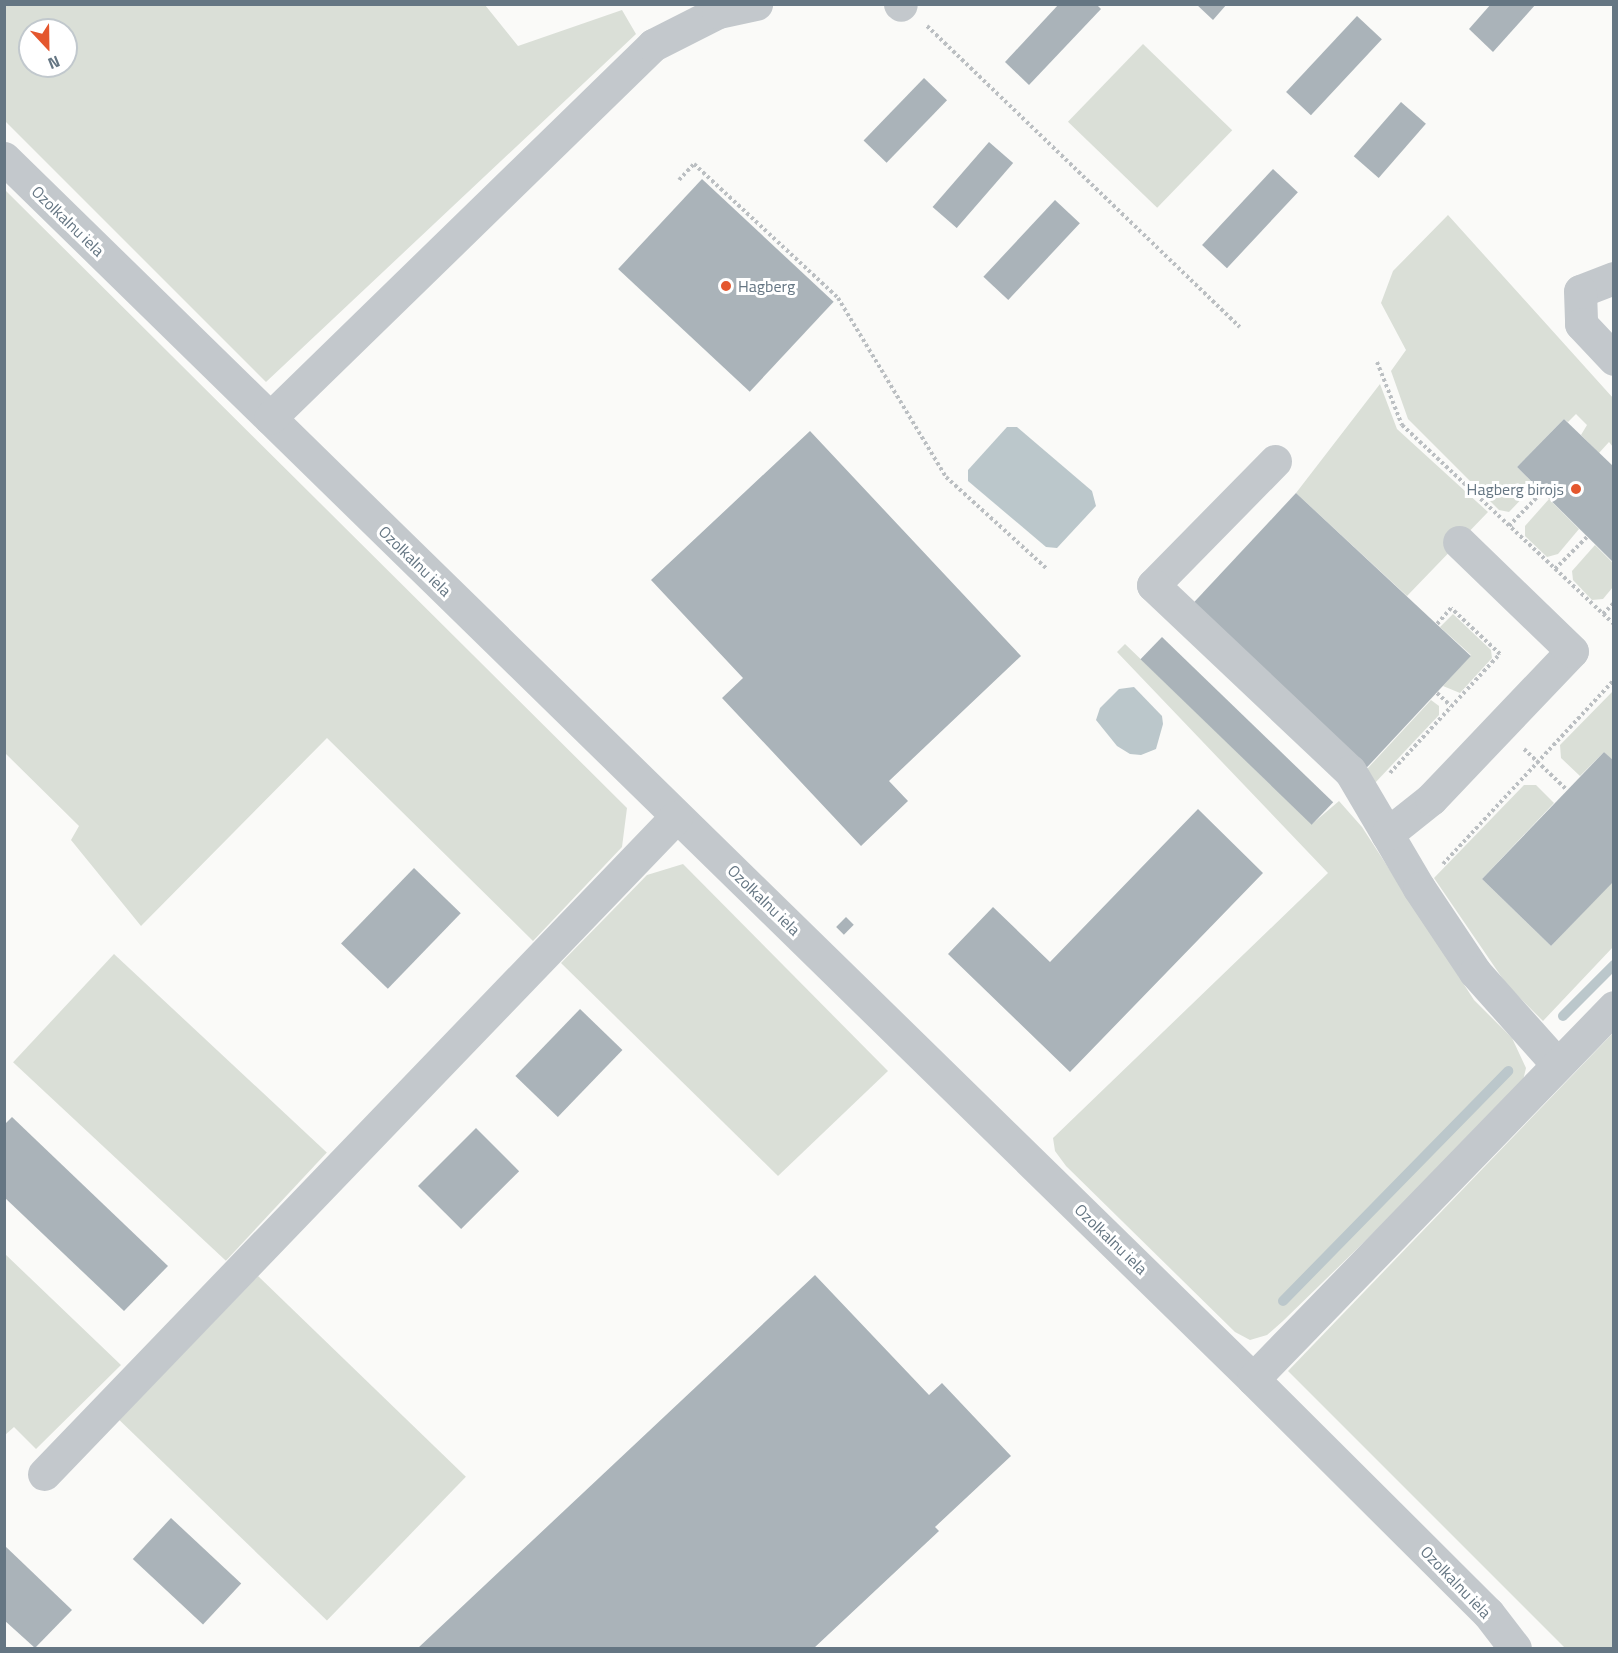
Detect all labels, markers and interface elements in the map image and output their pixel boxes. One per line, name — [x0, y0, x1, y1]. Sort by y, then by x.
north arrow — [18, 18, 78, 78]
text: N — [44, 50, 64, 76]
street label: Ozolkalnu iela — [28, 182, 108, 260]
place label: Hagberg — [738, 276, 795, 296]
marker: Hagberg — [719, 279, 733, 293]
place label: Hagberg birojs — [1467, 479, 1564, 499]
marker: Hagberg birojs — [1569, 482, 1583, 496]
street label: Ozolkalnu iela — [375, 522, 455, 600]
street label: Ozolkalnu iela — [724, 861, 804, 939]
street label: Ozolkalnu iela — [1071, 1200, 1151, 1278]
street label: Ozolkalnu iela — [1417, 1542, 1495, 1622]

